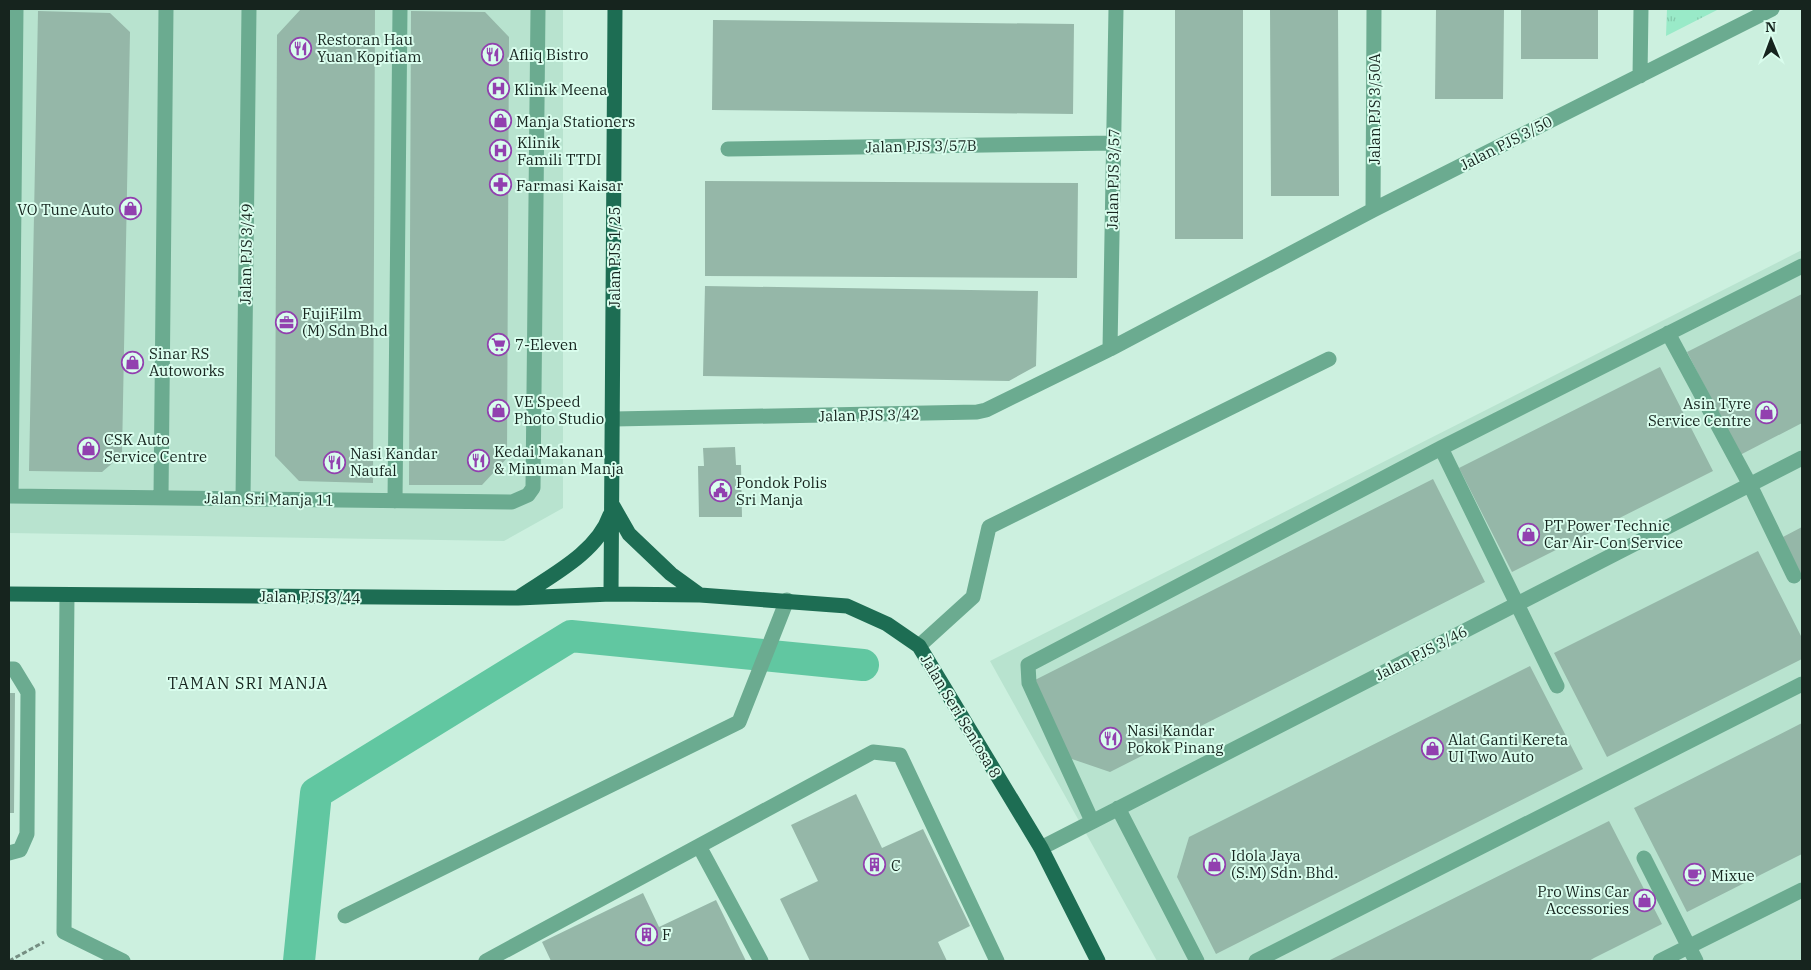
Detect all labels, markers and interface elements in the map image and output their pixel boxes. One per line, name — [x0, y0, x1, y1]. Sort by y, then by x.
north arrow — [1746, 15, 1796, 65]
text: N — [1765, 18, 1776, 36]
place label: Restoran Hau Yuan Kopitiam — [317, 30, 422, 66]
restaurant icon: Restoran Hau Yuan Kopitiam — [289, 36, 313, 60]
restaurant icon: Afliq Bistro — [481, 42, 505, 66]
place label: Afliq Bistro — [509, 45, 588, 64]
street label: Jalan PJS 3/50A — [1365, 53, 1384, 165]
hospital icon: Klinik Meena — [486, 77, 510, 101]
place label: Klinik Meena — [514, 80, 607, 99]
shop icon: Manja Stationers — [488, 109, 512, 133]
place label: Manja Stationers — [516, 112, 635, 131]
street label: Jalan PJS 3/50 — [1457, 112, 1555, 174]
street label: Jalan PJS 3/57 — [1103, 128, 1123, 230]
place label: Klinik Famili TTDI — [517, 133, 601, 169]
street label: Jalan PJS 3/57B — [865, 136, 977, 156]
hospital icon: Klinik Famili TTDI — [489, 139, 513, 163]
pharmacy icon: Farmasi Kaisar — [488, 173, 512, 197]
place label: Farmasi Kaisar — [516, 176, 623, 195]
shop icon: VO Tune Auto — [118, 197, 142, 221]
place label: VO Tune Auto — [17, 200, 114, 219]
street label: Jalan PJS 3/49 — [236, 203, 256, 305]
street label: Jalan PJS 1/25 — [605, 206, 624, 308]
place label: FujiFilm (M) Sdn Bhd — [302, 304, 388, 340]
office icon: FujiFilm (M) Sdn Bhd — [274, 310, 298, 334]
supermarket icon: 7-Eleven — [487, 332, 511, 356]
place label: 7-Eleven — [515, 335, 578, 354]
place label: Sinar RS Autoworks — [149, 344, 225, 380]
shop icon: Sinar RS Autoworks — [121, 350, 145, 374]
place label: VE Speed Photo Studio — [514, 392, 604, 428]
place label: Asin Tyre Service Centre — [1648, 394, 1751, 430]
shop icon: VE Speed Photo Studio — [486, 398, 510, 422]
shop icon: Asin Tyre Service Centre — [1755, 400, 1779, 424]
street label: Jalan PJS 3/42 — [818, 405, 920, 425]
place label: CSK Auto Service Centre — [104, 430, 207, 466]
shop icon: CSK Auto Service Centre — [76, 436, 100, 460]
place label: Kedai Makanan & Minuman Manja — [494, 442, 624, 478]
place label: Nasi Kandar Naufal — [350, 444, 438, 480]
restaurant icon: Kedai Makanan & Minuman Manja — [466, 448, 490, 472]
restaurant icon: Nasi Kandar Naufal — [322, 450, 346, 474]
place label: Pondok Polis Sri Manja — [736, 473, 827, 509]
public building icon: Pondok Polis Sri Manja — [708, 479, 732, 503]
street label: Jalan Sri Manja 11 — [204, 488, 334, 510]
place label: PT Power Technic Car Air-Con Service — [1544, 516, 1683, 552]
shop icon: PT Power Technic Car Air-Con Service — [1516, 522, 1540, 546]
street label: Jalan PJS 3/44 — [259, 587, 361, 607]
street label: Jalan PJS 3/46 — [1372, 622, 1470, 684]
street label: Jalan Seri Sentosa 8 — [917, 651, 1005, 781]
district label: TAMAN SRI MANJA — [167, 673, 329, 693]
place label: Nasi Kandar Pokok Pinang — [1127, 721, 1223, 757]
restaurant icon: Nasi Kandar Pokok Pinang — [1099, 727, 1123, 751]
place label: Alat Ganti Kereta UI Two Auto — [1448, 730, 1568, 766]
shop icon: Alat Ganti Kereta UI Two Auto — [1420, 736, 1444, 760]
place label: Idola Jaya (S.M) Sdn. Bhd. — [1231, 846, 1338, 882]
shop icon: Idola Jaya (S.M) Sdn. Bhd. — [1203, 852, 1227, 876]
building icon: C — [863, 853, 887, 877]
place label: C — [891, 856, 901, 875]
cafe icon: Mixue — [1683, 863, 1707, 887]
place label: Mixue — [1711, 866, 1755, 885]
place label: Pro Wins Car Accessories — [1537, 882, 1629, 918]
shop icon: Pro Wins Car Accessories — [1633, 888, 1657, 912]
building icon: F — [634, 922, 658, 946]
place label: F — [662, 925, 671, 944]

